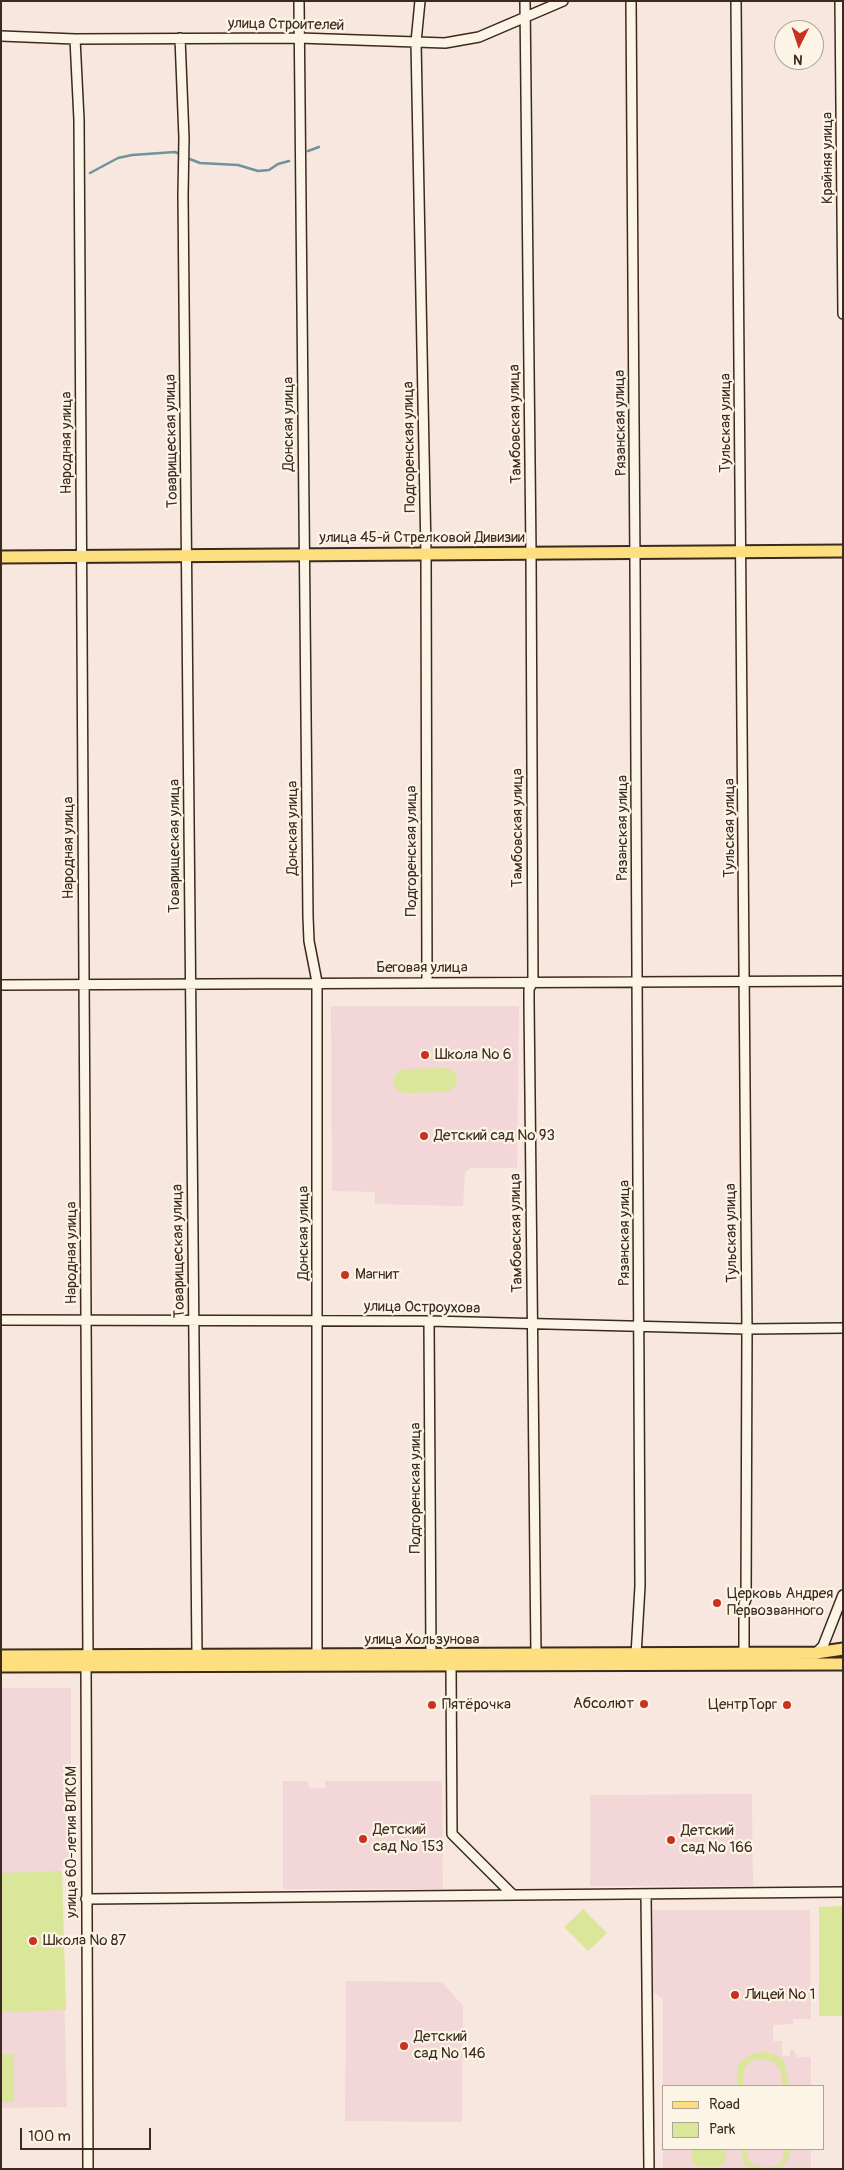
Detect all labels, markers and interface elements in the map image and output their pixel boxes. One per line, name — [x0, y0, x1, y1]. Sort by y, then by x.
street label: улица Строителей — [228, 15, 344, 35]
north arrow — [774, 20, 824, 70]
text: N — [793, 51, 803, 68]
street label: Крайняя улица — [819, 112, 837, 204]
street label: Тамбовская улица — [506, 364, 526, 484]
street label: Рязанская улица — [611, 370, 631, 476]
street label: Тульская улица — [717, 373, 735, 473]
street label: Товарищеская улица — [162, 374, 182, 508]
street label: Донская улица — [280, 377, 298, 471]
street label: Подгоренская улица — [400, 381, 420, 513]
street label: Народная улица — [58, 392, 76, 494]
street label: улица 45-й Стрелковой Дивизии — [319, 529, 525, 547]
street label: Тамбовская улица — [509, 768, 527, 888]
street label: Рязанская улица — [614, 775, 632, 881]
street label: Тульская улица — [721, 778, 739, 878]
street label: Товарищеская улица — [166, 779, 184, 913]
street label: Донская улица — [284, 781, 302, 875]
street label: Подгоренская улица — [403, 785, 421, 917]
street label: Народная улица — [60, 797, 78, 899]
street label: Беговая улица — [376, 959, 468, 977]
place label: Школа № 6 — [435, 1046, 511, 1064]
marker: Школа № 6 — [419, 1049, 431, 1061]
place label: Детский сад № 93 — [434, 1127, 555, 1145]
marker: Детский сад № 93 — [418, 1130, 430, 1142]
street label: Тамбовская улица — [507, 1173, 527, 1293]
street label: Рязанская улица — [616, 1180, 634, 1286]
street label: Тульская улица — [722, 1183, 742, 1283]
street label: Товарищеская улица — [169, 1184, 189, 1318]
street label: Донская улица — [295, 1186, 313, 1280]
street label: Народная улица — [63, 1202, 81, 1304]
place label: Магнит — [355, 1266, 400, 1284]
marker: Магнит — [339, 1269, 351, 1281]
street label: улица Остроухова — [364, 1298, 480, 1318]
street label: Подгоренская улица — [407, 1422, 425, 1554]
place label: Церковь Андрея Первозванного — [727, 1585, 833, 1620]
marker: Церковь Андрея Первозванного — [711, 1597, 723, 1609]
street label: улица Хользунова — [364, 1631, 480, 1649]
place label: Абсолют — [573, 1695, 634, 1713]
place label: Пятёрочка — [442, 1696, 511, 1714]
place label: ЦентрТорг — [708, 1696, 777, 1714]
marker: Абсолют — [638, 1698, 650, 1710]
marker: Пятёрочка — [426, 1699, 438, 1711]
marker: ЦентрТорг — [781, 1699, 793, 1711]
street label: улица 60-летия ВЛКСМ — [63, 1766, 81, 1918]
place label: Детский сад № 153 — [373, 1821, 444, 1856]
place label: Детский сад № 166 — [681, 1822, 753, 1857]
marker: Детский сад № 153 — [357, 1833, 369, 1845]
marker: Детский сад № 166 — [665, 1834, 677, 1846]
place label: Школа № 87 — [43, 1932, 126, 1950]
marker: Школа № 87 — [27, 1935, 39, 1947]
place label: Лицей № 1 — [745, 1986, 815, 2004]
marker: Лицей № 1 — [729, 1989, 741, 2001]
place label: Детский сад № 146 — [414, 2028, 486, 2063]
marker: Детский сад № 146 — [398, 2040, 410, 2052]
legend — [662, 2085, 824, 2150]
text: Road — [709, 2095, 740, 2114]
scale bar — [22, 2118, 154, 2150]
text: Park — [709, 2120, 735, 2139]
text: 100 m — [28, 2127, 71, 2146]

